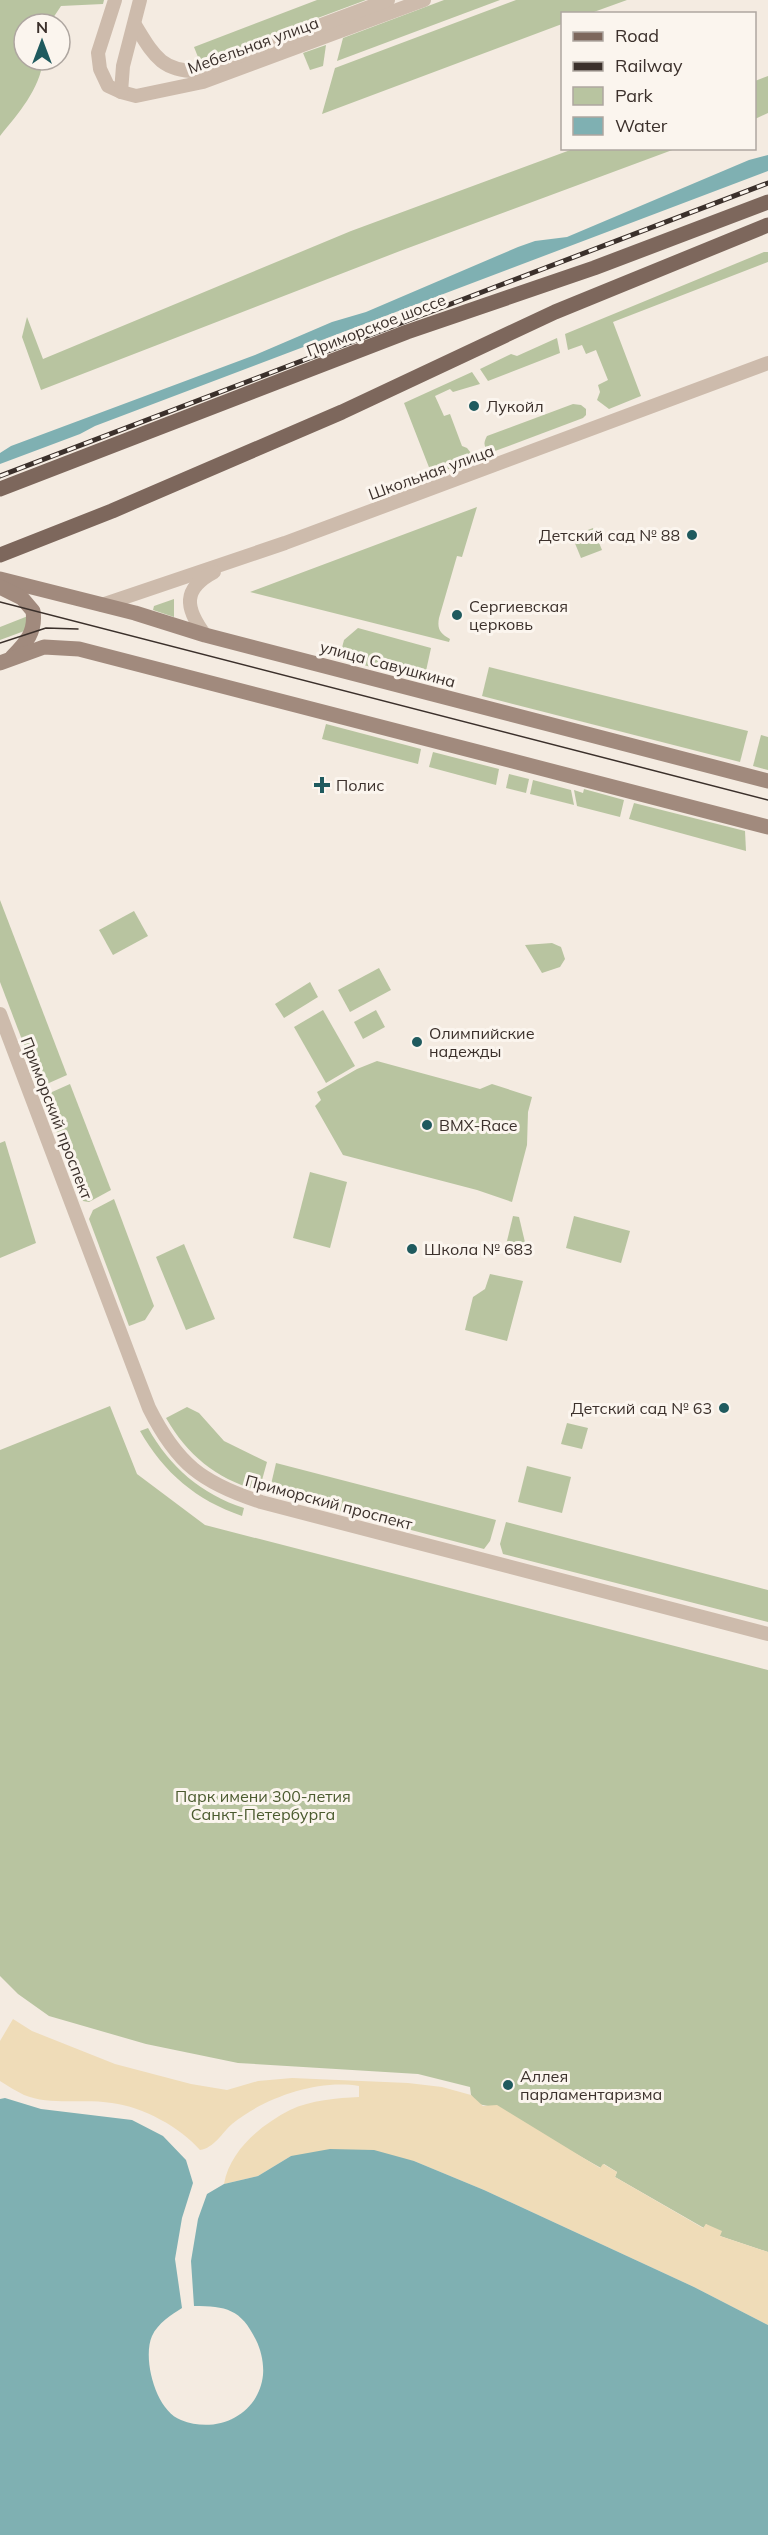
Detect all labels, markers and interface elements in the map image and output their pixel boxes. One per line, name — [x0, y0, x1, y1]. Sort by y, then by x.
north arrow — [12, 12, 72, 72]
street label: Мебельная улица — [185, 12, 321, 78]
legend — [561, 12, 756, 150]
text: N — [36, 17, 48, 37]
text: Road — [615, 24, 659, 47]
text: Railway — [615, 54, 683, 77]
text: Park — [615, 84, 654, 107]
text: Water — [615, 114, 668, 137]
street label: Приморское шоссе — [303, 289, 449, 361]
place label: Лукойл — [486, 396, 544, 416]
marker: Лукойл — [467, 399, 481, 413]
street label: Школьная улица — [365, 440, 497, 504]
place label: Детский сад № 88 — [539, 525, 680, 545]
marker: Детский сад № 88 — [685, 528, 699, 542]
place label: Сергиевская церковь — [469, 596, 568, 634]
marker: Сергиевская церковь — [450, 608, 464, 622]
street label: улица Савушкина — [318, 636, 458, 692]
place label: Полис — [336, 775, 384, 795]
marker: Полис — [313, 776, 331, 794]
place label: Олимпийские надежды — [429, 1023, 535, 1061]
street label: Приморский проспект — [17, 1034, 97, 1203]
marker: Олимпийские надежды — [410, 1035, 424, 1049]
place label: BMX-Race — [439, 1115, 518, 1135]
marker: BMX-Race — [420, 1118, 434, 1132]
place label: Школа № 683 — [424, 1239, 533, 1259]
marker: Школа № 683 — [405, 1242, 419, 1256]
place label: Детский сад № 63 — [571, 1398, 712, 1418]
marker: Детский сад № 63 — [717, 1401, 731, 1415]
street label: Приморский проспект — [243, 1470, 415, 1534]
park label: Парк имени 300-летия Санкт-Петербурга — [175, 1786, 351, 1824]
place label: Аллея парламентаризма — [520, 2066, 662, 2104]
marker: Аллея парламентаризма — [501, 2078, 515, 2092]

